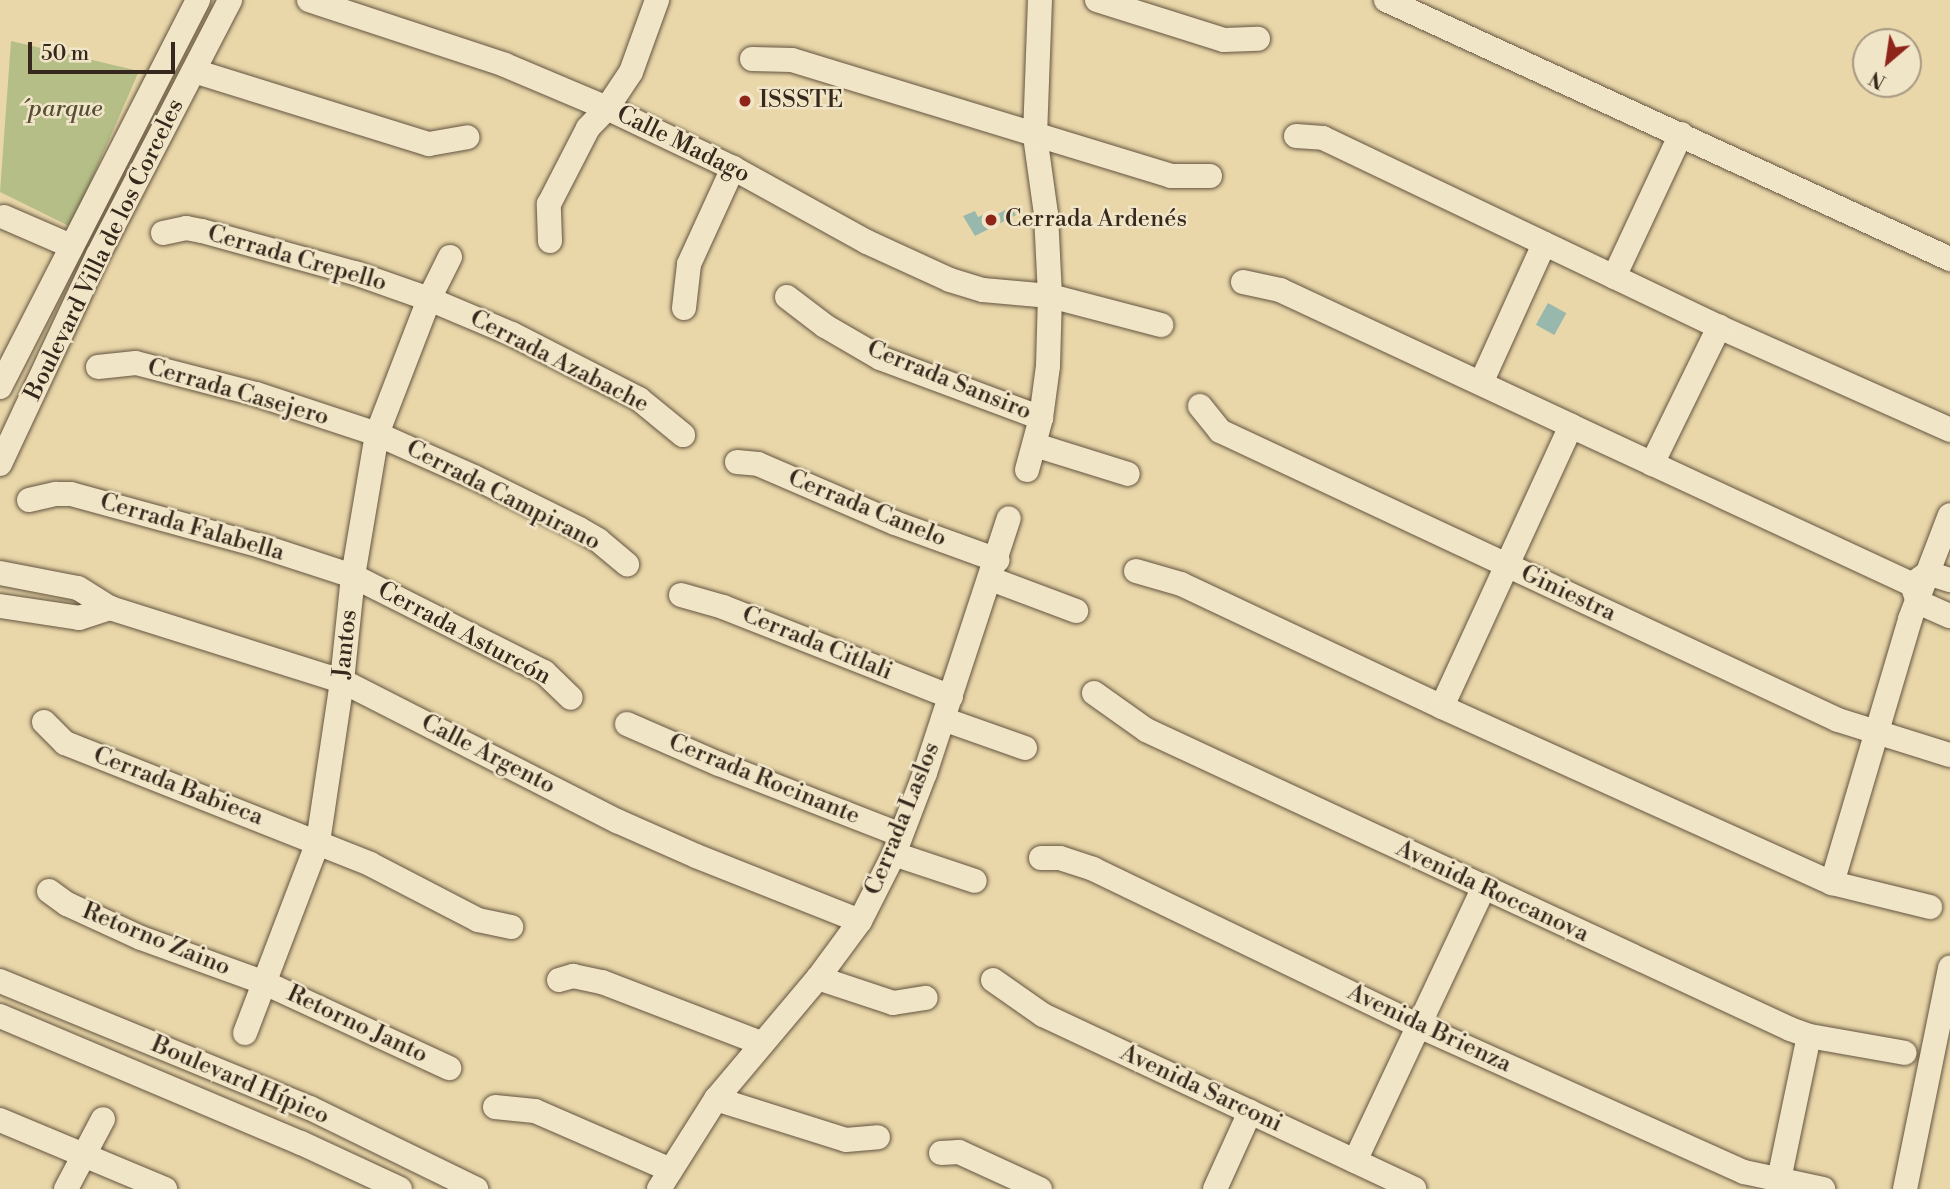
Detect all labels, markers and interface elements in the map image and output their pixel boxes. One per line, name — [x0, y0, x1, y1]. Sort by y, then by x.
scale bar — [32, 28, 178, 72]
north arrow — [1852, 28, 1922, 98]
text: 50 m — [41, 41, 89, 67]
text: N — [1865, 65, 1890, 94]
place label: ISSSTE — [759, 87, 843, 115]
marker: ISSSTE — [737, 93, 753, 109]
street label: Boulevard Villa de los Corceles — [19, 95, 191, 405]
park label: ´parque — [21, 96, 103, 124]
street label: Calle Madago — [612, 100, 754, 190]
place label: Cerrada Ardenés — [1005, 206, 1187, 234]
marker: Cerrada Ardenés — [983, 212, 999, 228]
street label: Cerrada Crepello — [204, 220, 390, 298]
street label: Cerrada Azabache — [465, 304, 653, 420]
street label: Cerrada Sansiro — [863, 335, 1035, 427]
street label: Cerrada Casejero — [144, 353, 332, 433]
street label: Cerrada Campirano — [401, 435, 605, 557]
street label: Cerrada Canelo — [784, 464, 950, 554]
street label: Cerrada Falabella — [97, 488, 287, 568]
street label: Giniestra — [1516, 559, 1620, 629]
street label: Cerrada Asturcón — [373, 576, 555, 692]
street label: Cerrada Citlali — [738, 601, 896, 687]
street label: Jantos — [328, 608, 364, 680]
street label: Calle Argento — [416, 709, 560, 801]
street label: Cerrada Rocinante — [664, 728, 864, 832]
street label: Cerrada Laslos — [859, 738, 947, 900]
street label: Cerrada Babieca — [89, 741, 267, 833]
street label: Avenida Roccanova — [1391, 835, 1593, 949]
street label: Retorno Zaino — [78, 897, 234, 983]
street label: Avenida Brienza — [1342, 978, 1516, 1080]
street label: Retorno Janto — [282, 980, 432, 1070]
street label: Boulevard Hípico — [147, 1031, 333, 1131]
street label: Avenida Sarconi — [1115, 1039, 1287, 1139]

